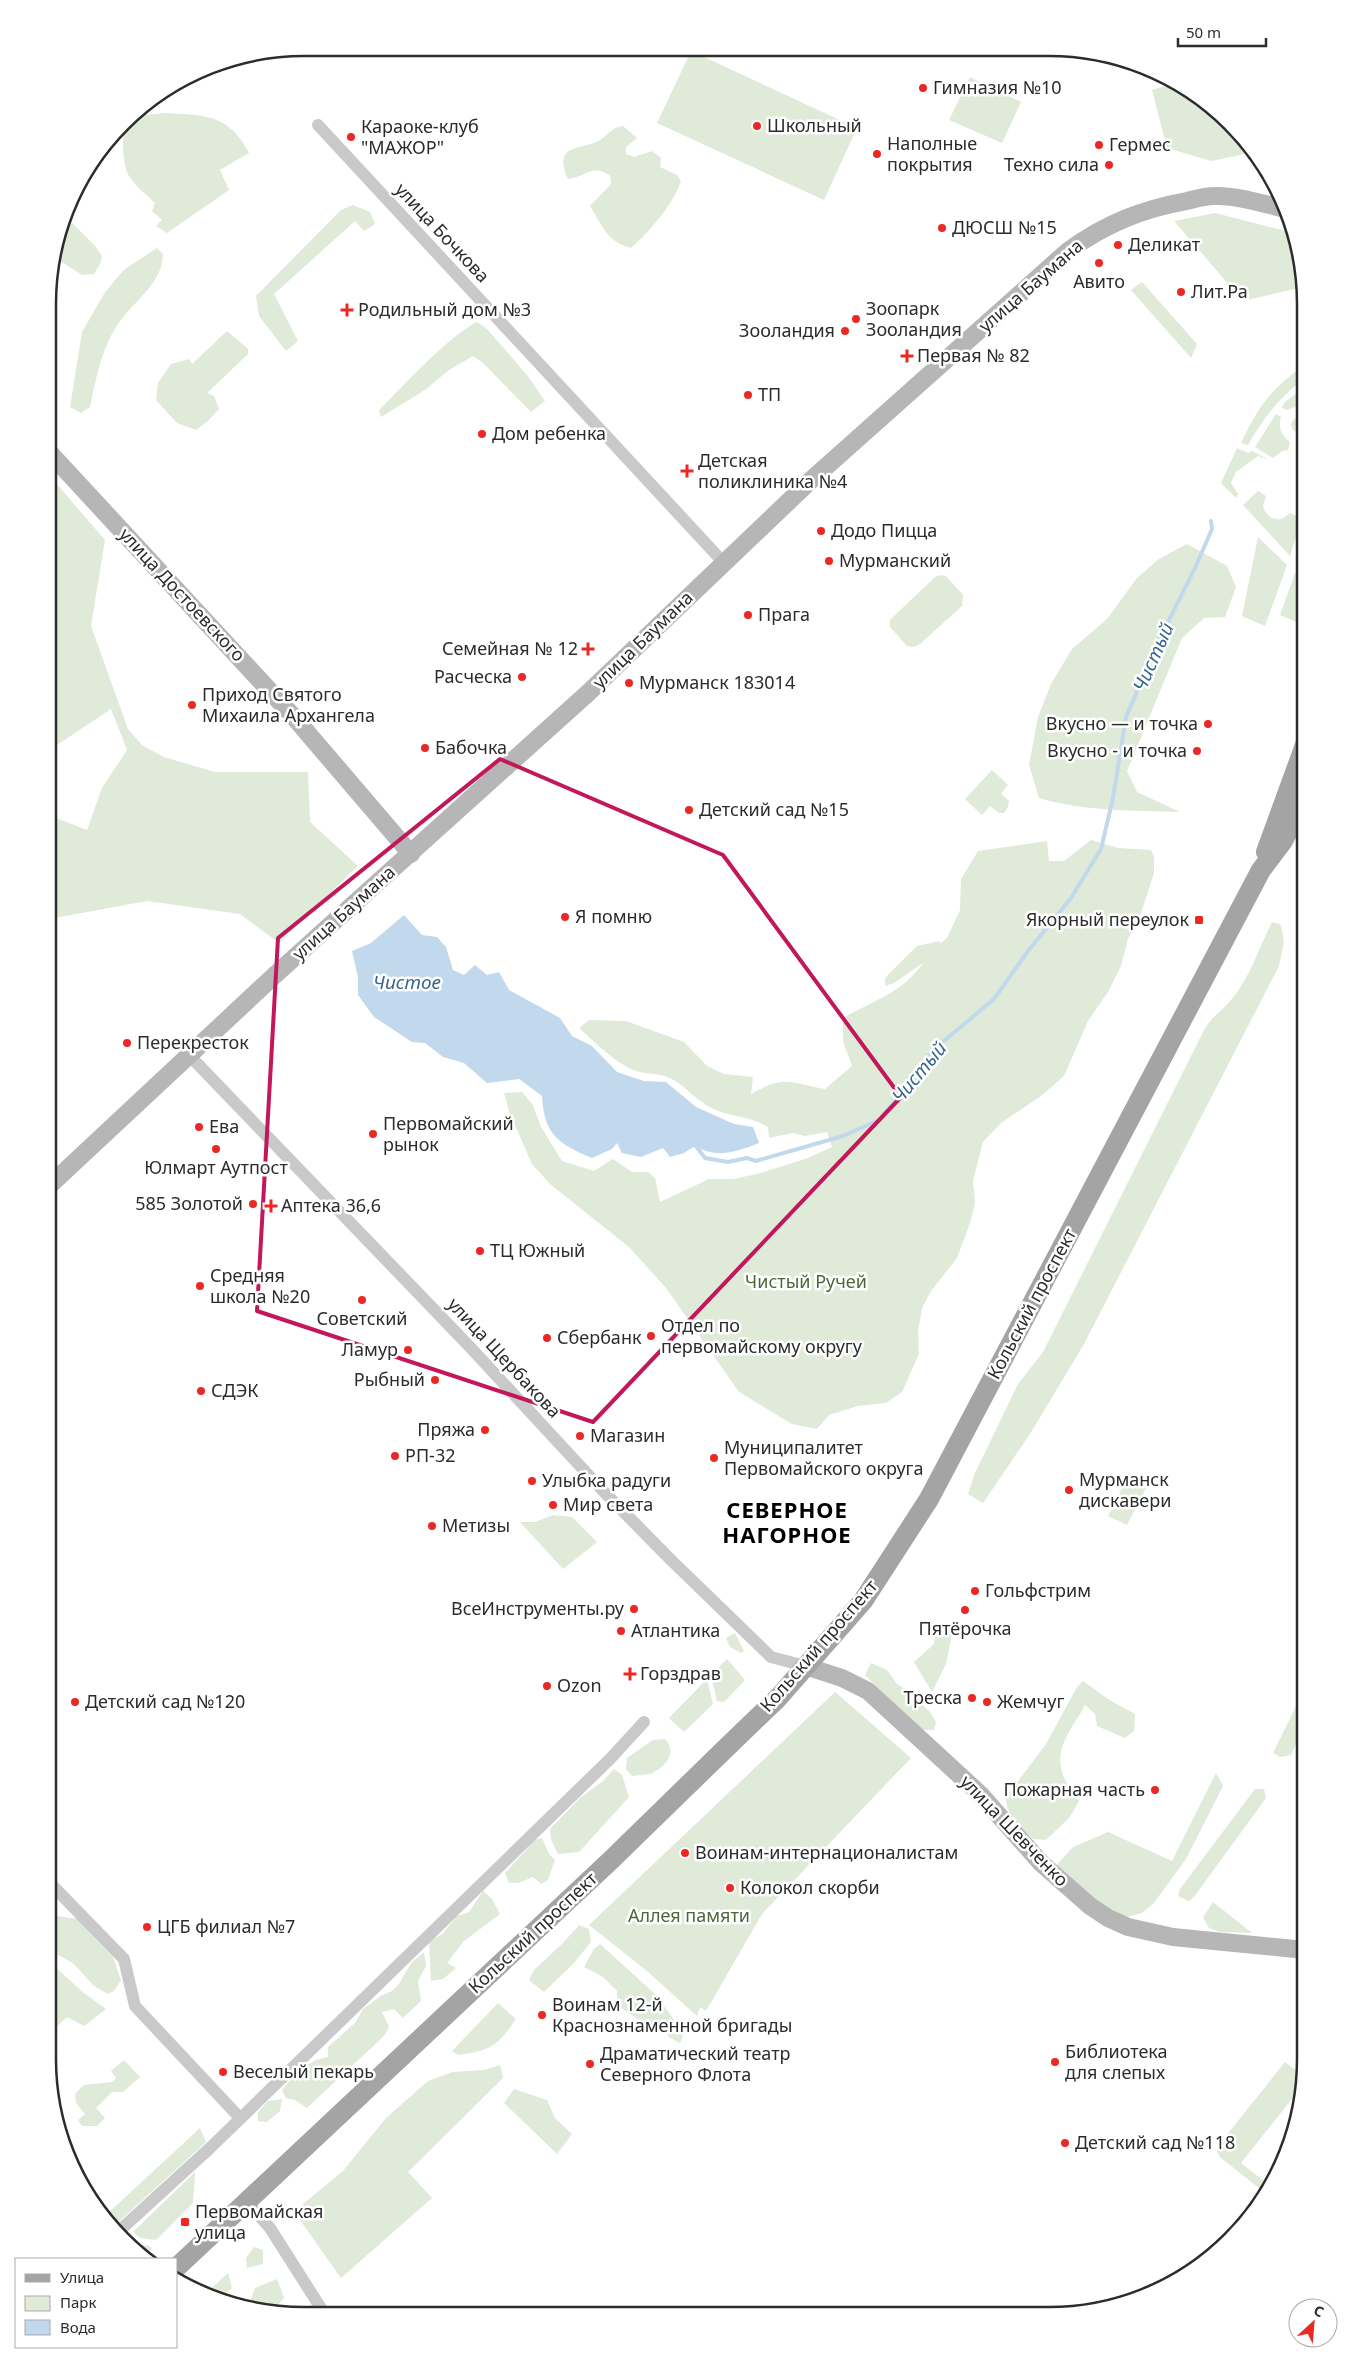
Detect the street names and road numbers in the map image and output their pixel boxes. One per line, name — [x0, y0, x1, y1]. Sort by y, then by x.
street label: улица Бочкова — [390, 177, 495, 287]
street label: улица Баумана — [973, 233, 1088, 337]
street label: улица Достоевского — [114, 522, 251, 666]
street label: улица Баумана — [587, 585, 698, 693]
street label: улица Баумана — [287, 860, 400, 965]
street label: Кольский проспект — [981, 1223, 1081, 1383]
street label: улица Щербакова — [443, 1292, 567, 1422]
street label: Кольский проспект — [754, 1574, 883, 1716]
street label: улица Шевченко — [955, 1770, 1074, 1891]
street label: Кольский проспект — [463, 1866, 602, 1998]

